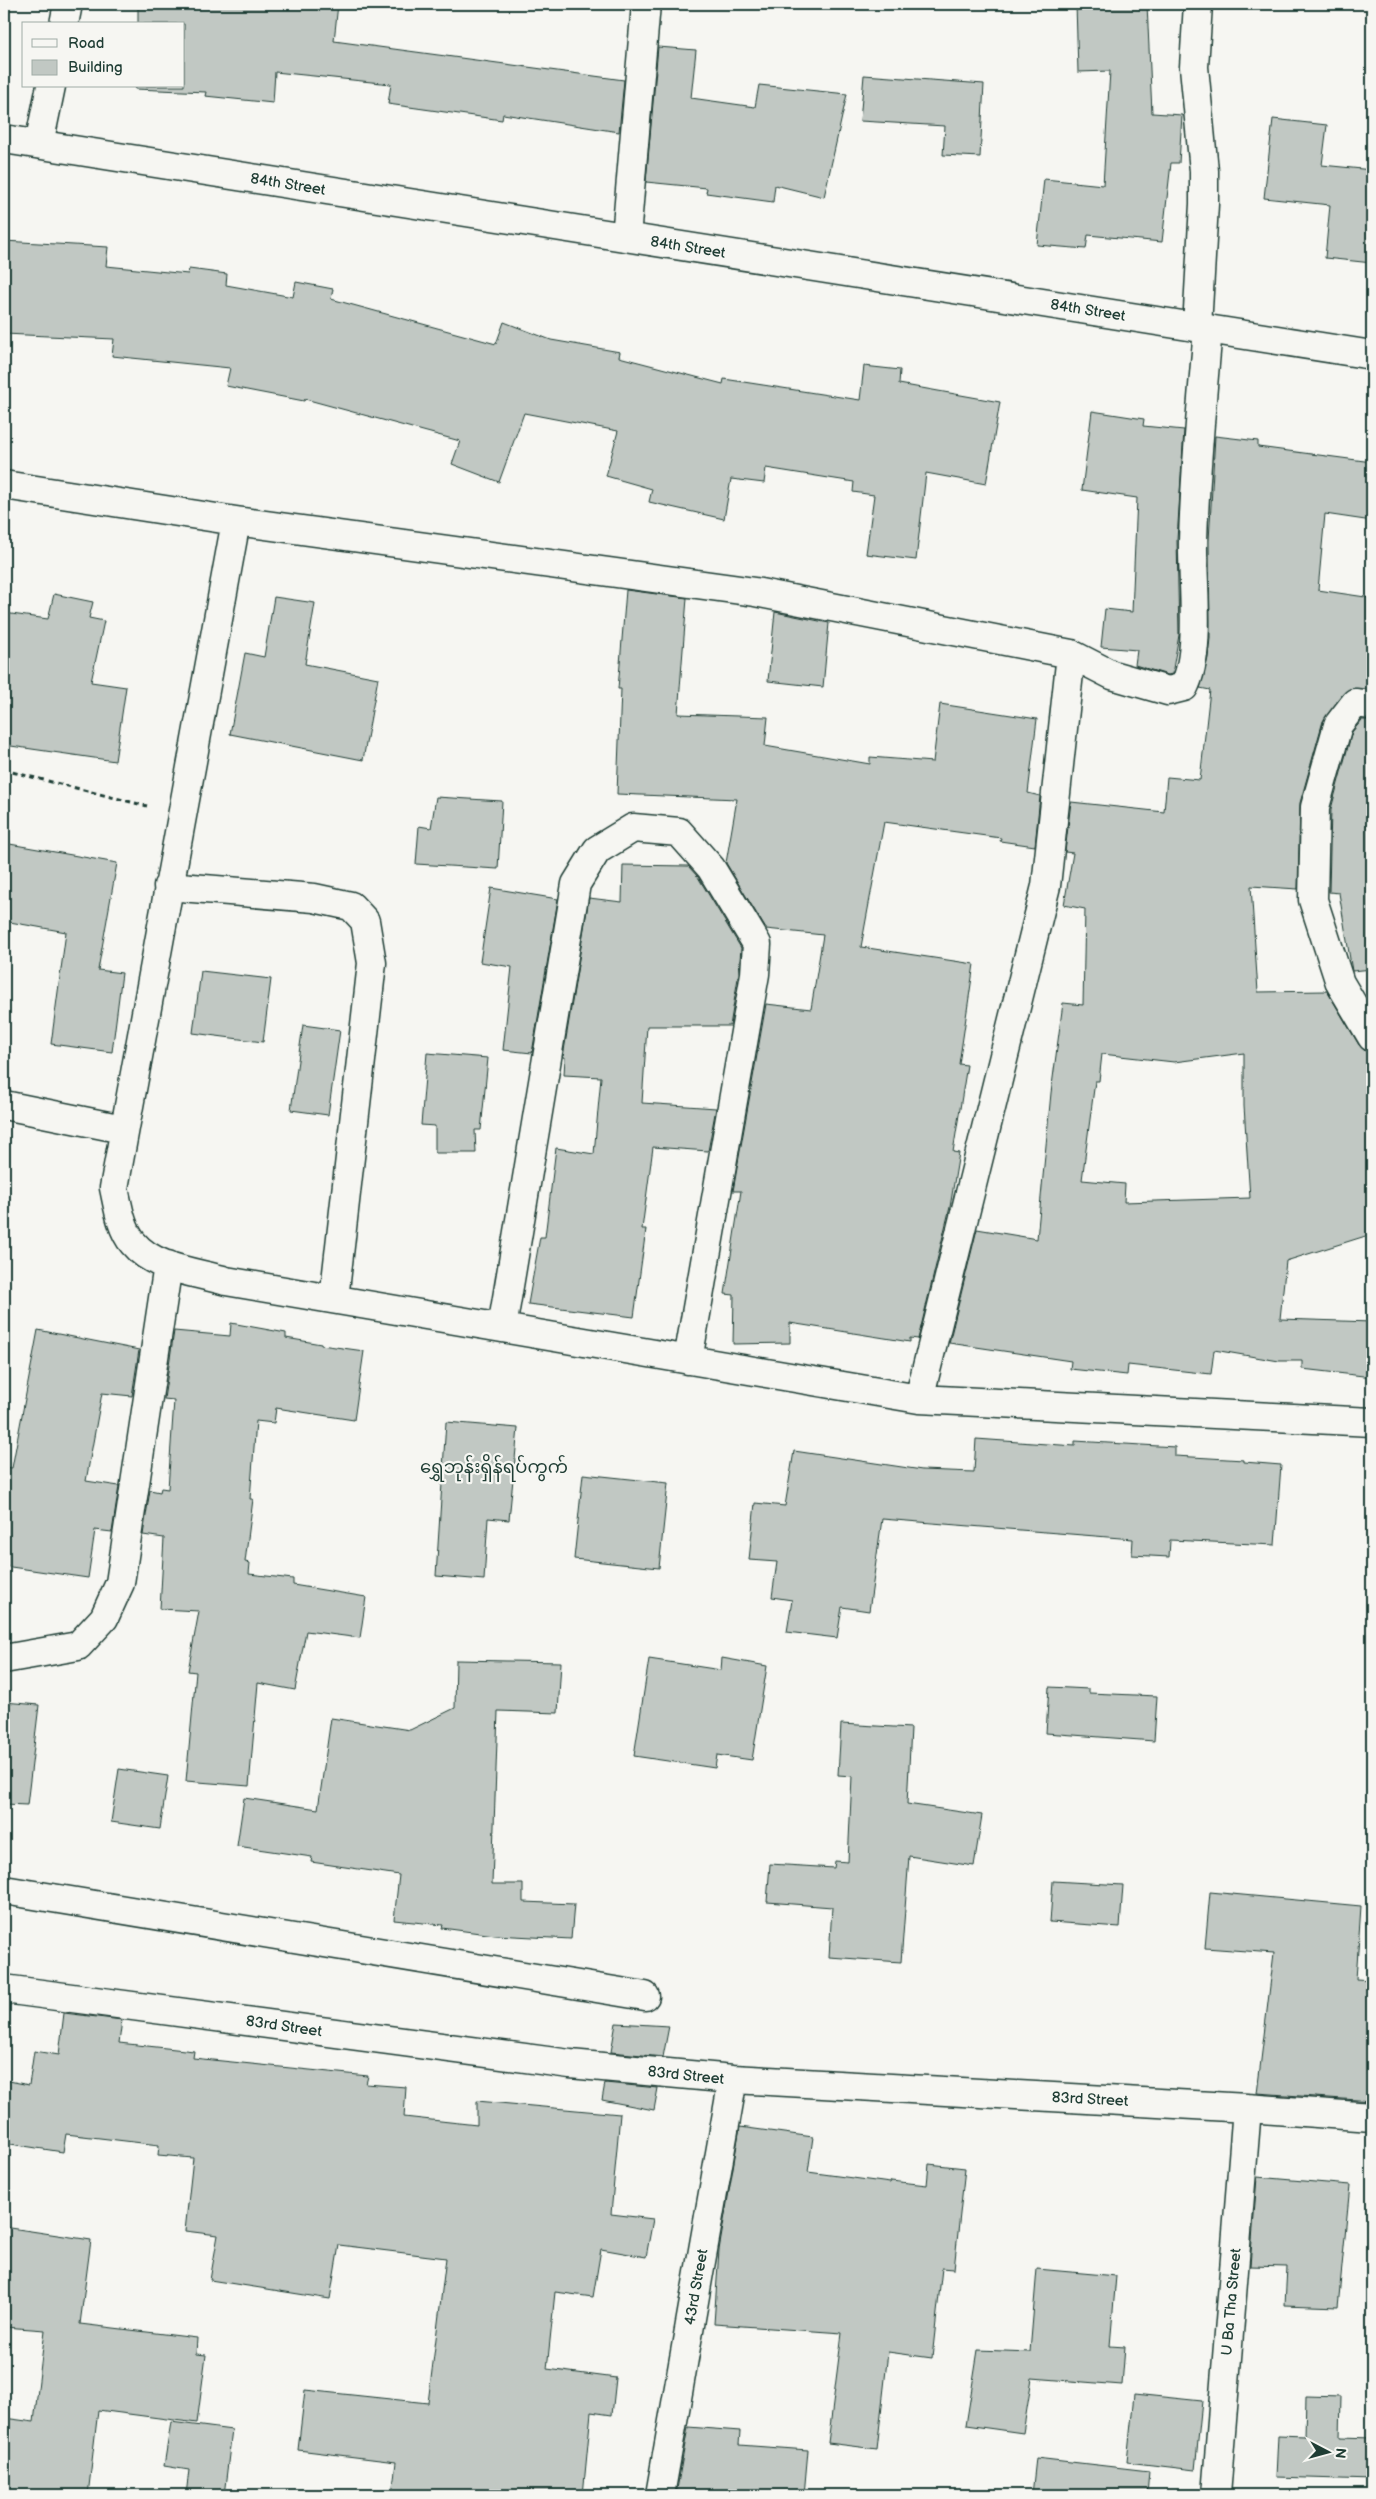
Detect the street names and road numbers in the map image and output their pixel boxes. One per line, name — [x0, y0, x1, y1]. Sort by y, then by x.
street label: 84th Street — [249, 169, 327, 200]
street label: 84th Street — [649, 232, 727, 263]
street label: 84th Street — [1049, 295, 1127, 326]
street label: 83rd Street — [245, 2012, 324, 2041]
street label: 83rd Street — [647, 2062, 725, 2089]
street label: 83rd Street — [1051, 2088, 1129, 2111]
street label: 43rd Street — [680, 2247, 713, 2327]
street label: U Ba Tha Street — [1217, 2247, 1246, 2357]

